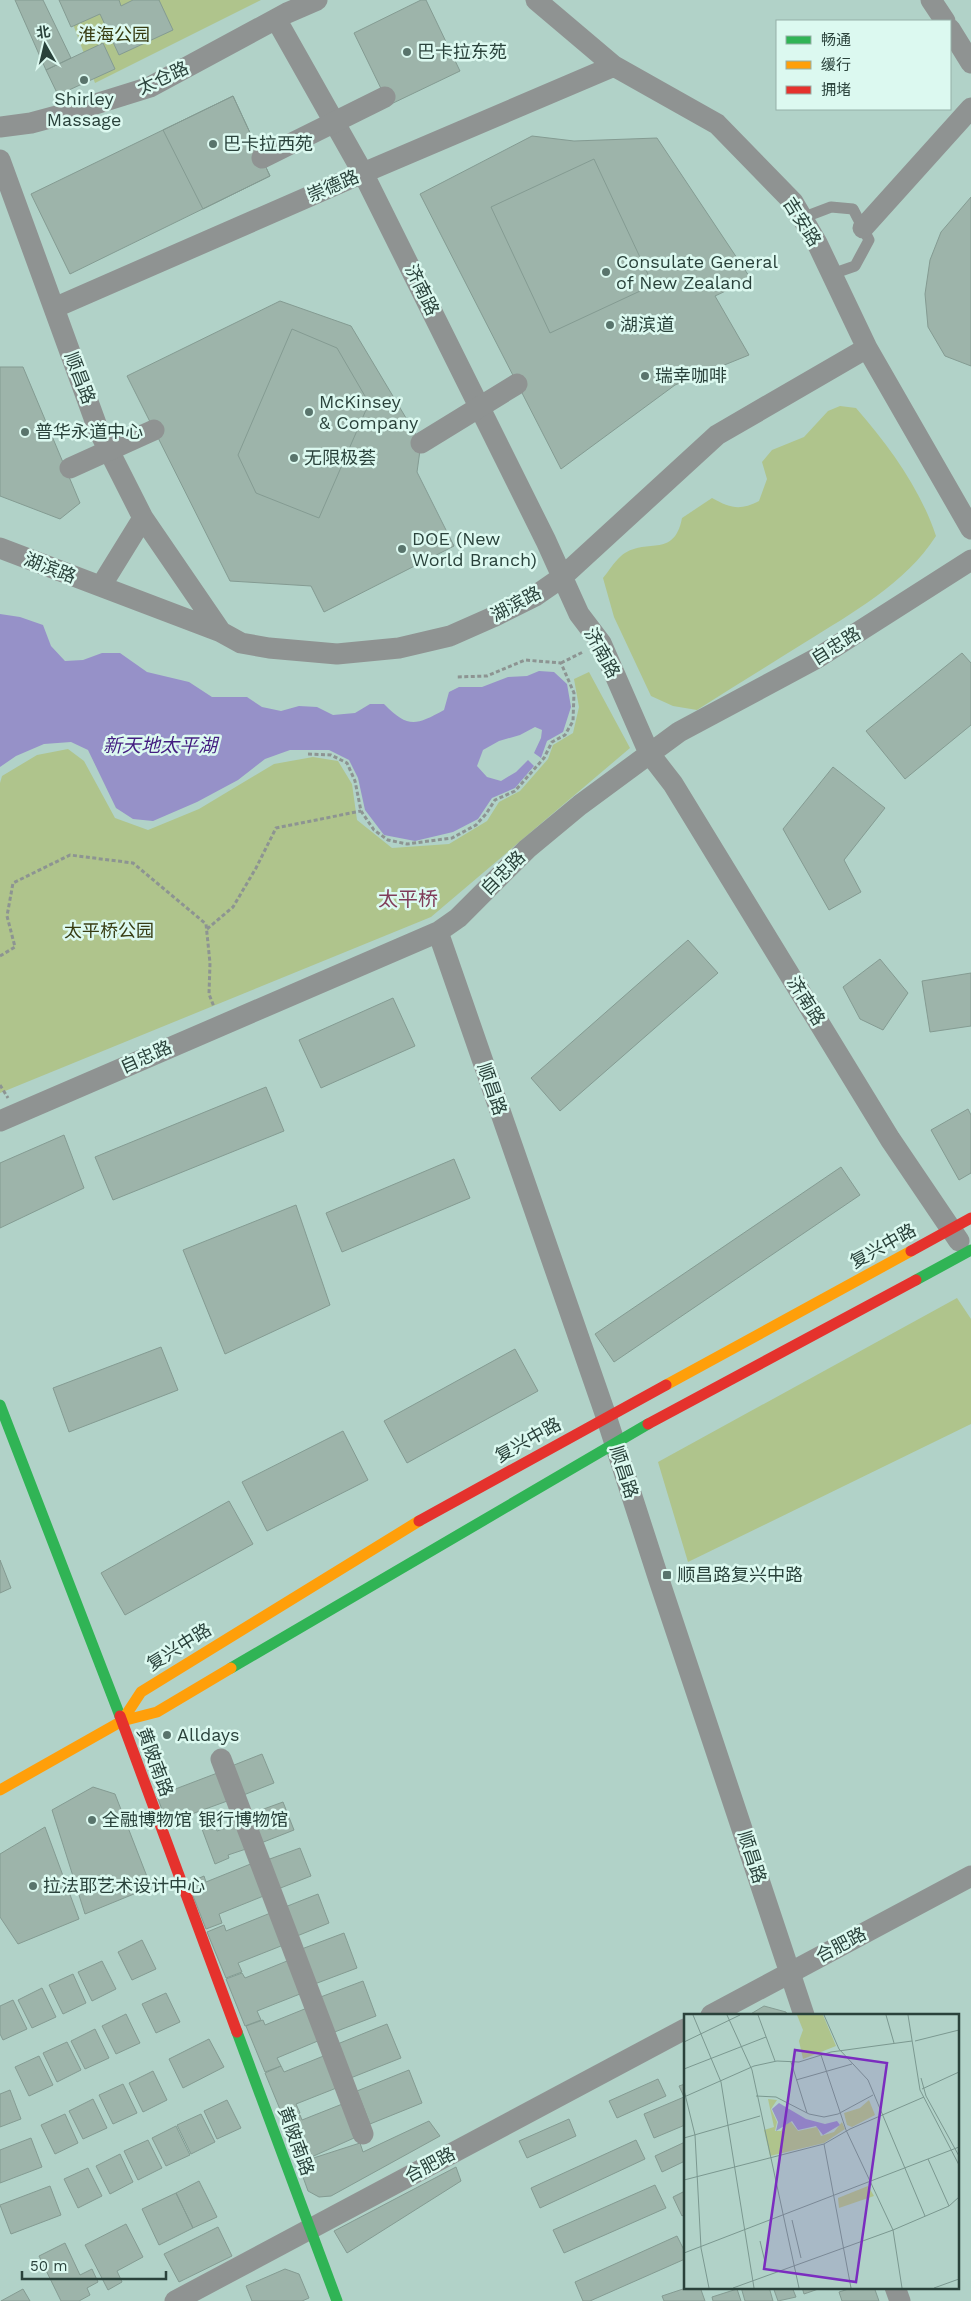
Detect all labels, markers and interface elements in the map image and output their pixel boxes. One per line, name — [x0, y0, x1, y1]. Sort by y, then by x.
north arrow — [20, 20, 70, 70]
legend — [776, 20, 951, 110]
text: 北 — [35, 23, 51, 41]
park label: 淮海公园 — [78, 24, 150, 45]
text: 畅通 — [821, 31, 851, 49]
place label: 巴卡拉东苑 — [417, 41, 507, 62]
marker: 巴卡拉东苑 — [401, 46, 413, 58]
text: 缓行 — [821, 56, 851, 74]
street label: 太仓路 — [134, 57, 192, 98]
marker: Shirley Massage — [78, 74, 90, 86]
text: 拥堵 — [821, 81, 851, 99]
place label: Shirley Massage — [47, 88, 121, 130]
place label: 巴卡拉西苑 — [223, 133, 313, 154]
marker: 巴卡拉西苑 — [207, 138, 219, 150]
street label: 崇德路 — [304, 165, 362, 206]
street label: 吉安路 — [779, 193, 826, 250]
place label: Consulate General of New Zealand — [616, 251, 779, 293]
street label: 济南路 — [401, 261, 444, 319]
marker: Consulate General of New Zealand — [600, 266, 612, 278]
place label: 湖滨道 — [620, 314, 674, 335]
marker: 湖滨道 — [604, 319, 616, 331]
street label: 顺昌路 — [61, 349, 100, 407]
place label: 瑞幸咖啡 — [655, 365, 727, 386]
marker: 瑞幸咖啡 — [639, 370, 651, 382]
place label: McKinsey & Company — [319, 391, 419, 433]
marker: McKinsey & Company — [303, 406, 315, 418]
place label: 普华永道中心 — [35, 421, 143, 442]
marker: 普华永道中心 — [19, 426, 31, 438]
place label: 无限极荟 — [304, 447, 376, 468]
marker: 无限极荟 — [288, 452, 300, 464]
place label: DOE (New World Branch) — [412, 528, 537, 570]
marker: DOE (New World Branch) — [396, 543, 408, 555]
street label: 湖滨路 — [21, 548, 79, 587]
street label: 湖滨路 — [487, 582, 545, 626]
street label: 自忠路 — [807, 622, 864, 669]
street label: 济南路 — [580, 624, 625, 681]
water label: 新天地太平湖 — [103, 734, 220, 757]
street label: 自忠路 — [476, 846, 529, 899]
district label: 太平桥 — [378, 887, 438, 911]
park label: 太平桥公园 — [64, 920, 154, 941]
street label: 济南路 — [783, 972, 830, 1029]
street label: 自忠路 — [117, 1036, 175, 1077]
street label: 顺昌路 — [474, 1060, 511, 1118]
street label: 复兴中路 — [846, 1219, 919, 1272]
street label: 复兴中路 — [491, 1413, 564, 1466]
street label: 顺昌路 — [606, 1443, 643, 1501]
place label: 顺昌路复兴中路 — [677, 1564, 803, 1585]
marker: 顺昌路复兴中路 — [661, 1569, 673, 1581]
street label: 复兴中路 — [143, 1619, 215, 1675]
street label: 黄陂南路 — [133, 1724, 178, 1799]
place label: Alldays — [177, 1724, 239, 1745]
marker: Alldays — [161, 1729, 173, 1741]
place label: 全融博物馆 银行博物馆 — [102, 1809, 288, 1830]
marker: 全融博物馆 银行博物馆 — [86, 1814, 98, 1826]
street label: 顺昌路 — [734, 1828, 771, 1886]
place label: 拉法耶艺术设计中心 — [43, 1875, 205, 1896]
marker: 拉法耶艺术设计中心 — [27, 1880, 39, 1892]
street label: 合肥路 — [812, 1923, 870, 1967]
inset map — [684, 2014, 958, 2288]
street label: 黄陂南路 — [274, 2103, 319, 2178]
street label: 合肥路 — [401, 2143, 459, 2187]
scale bar — [22, 2248, 166, 2280]
text: 50 m — [30, 2257, 67, 2275]

